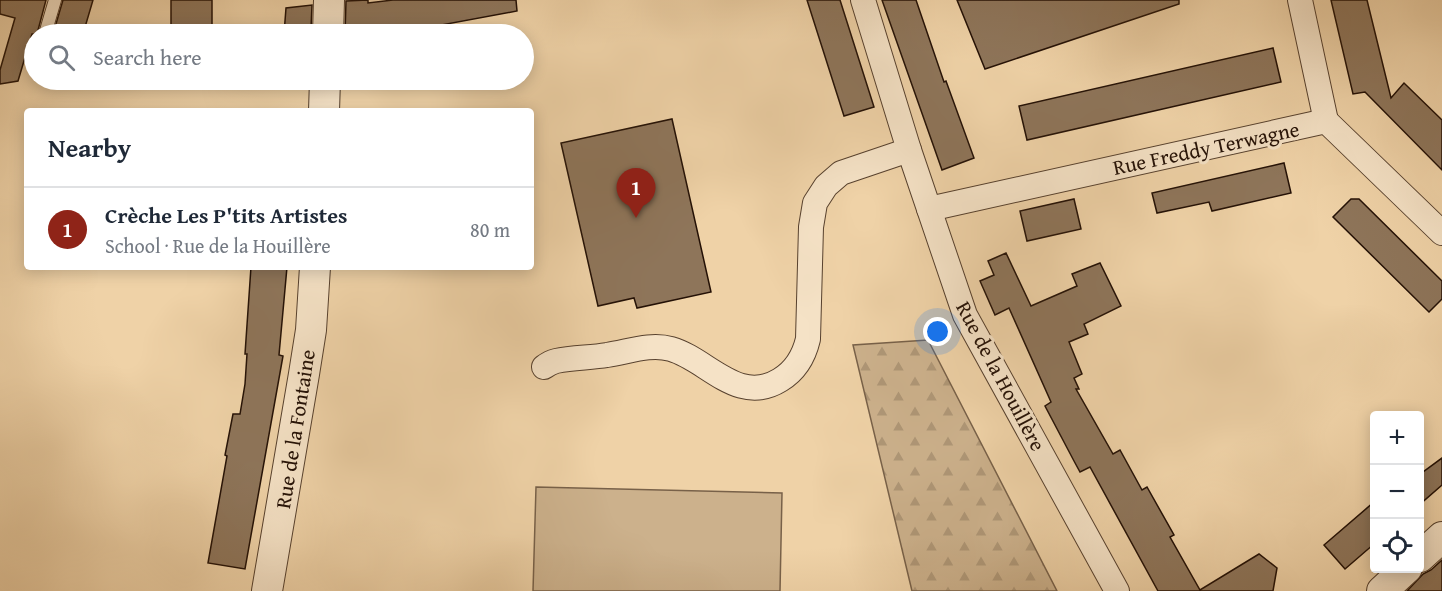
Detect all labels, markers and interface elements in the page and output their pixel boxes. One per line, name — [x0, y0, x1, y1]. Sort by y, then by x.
search box — [24, 24, 534, 90]
icon: search — [45, 41, 78, 74]
text: Search here — [93, 41, 202, 73]
street label: Rue Freddy Terwagne — [1110, 113, 1302, 183]
text: Nearby — [48, 128, 131, 167]
pin: 1 — [616, 168, 656, 218]
text: Crèche Les P'tits Artistes — [105, 199, 347, 231]
text: 1 — [62, 215, 73, 244]
text: 80 m — [470, 215, 510, 244]
text: School · Rue de la Houillère — [105, 231, 331, 260]
street label: Rue de la Houillère — [948, 296, 1054, 457]
your location — [923, 317, 952, 346]
street label: Rue de la Fontaine — [267, 347, 323, 511]
map controls — [1370, 411, 1424, 573]
button: + — [1370, 411, 1424, 465]
button: − — [1370, 465, 1424, 519]
button: locate — [1370, 519, 1424, 573]

